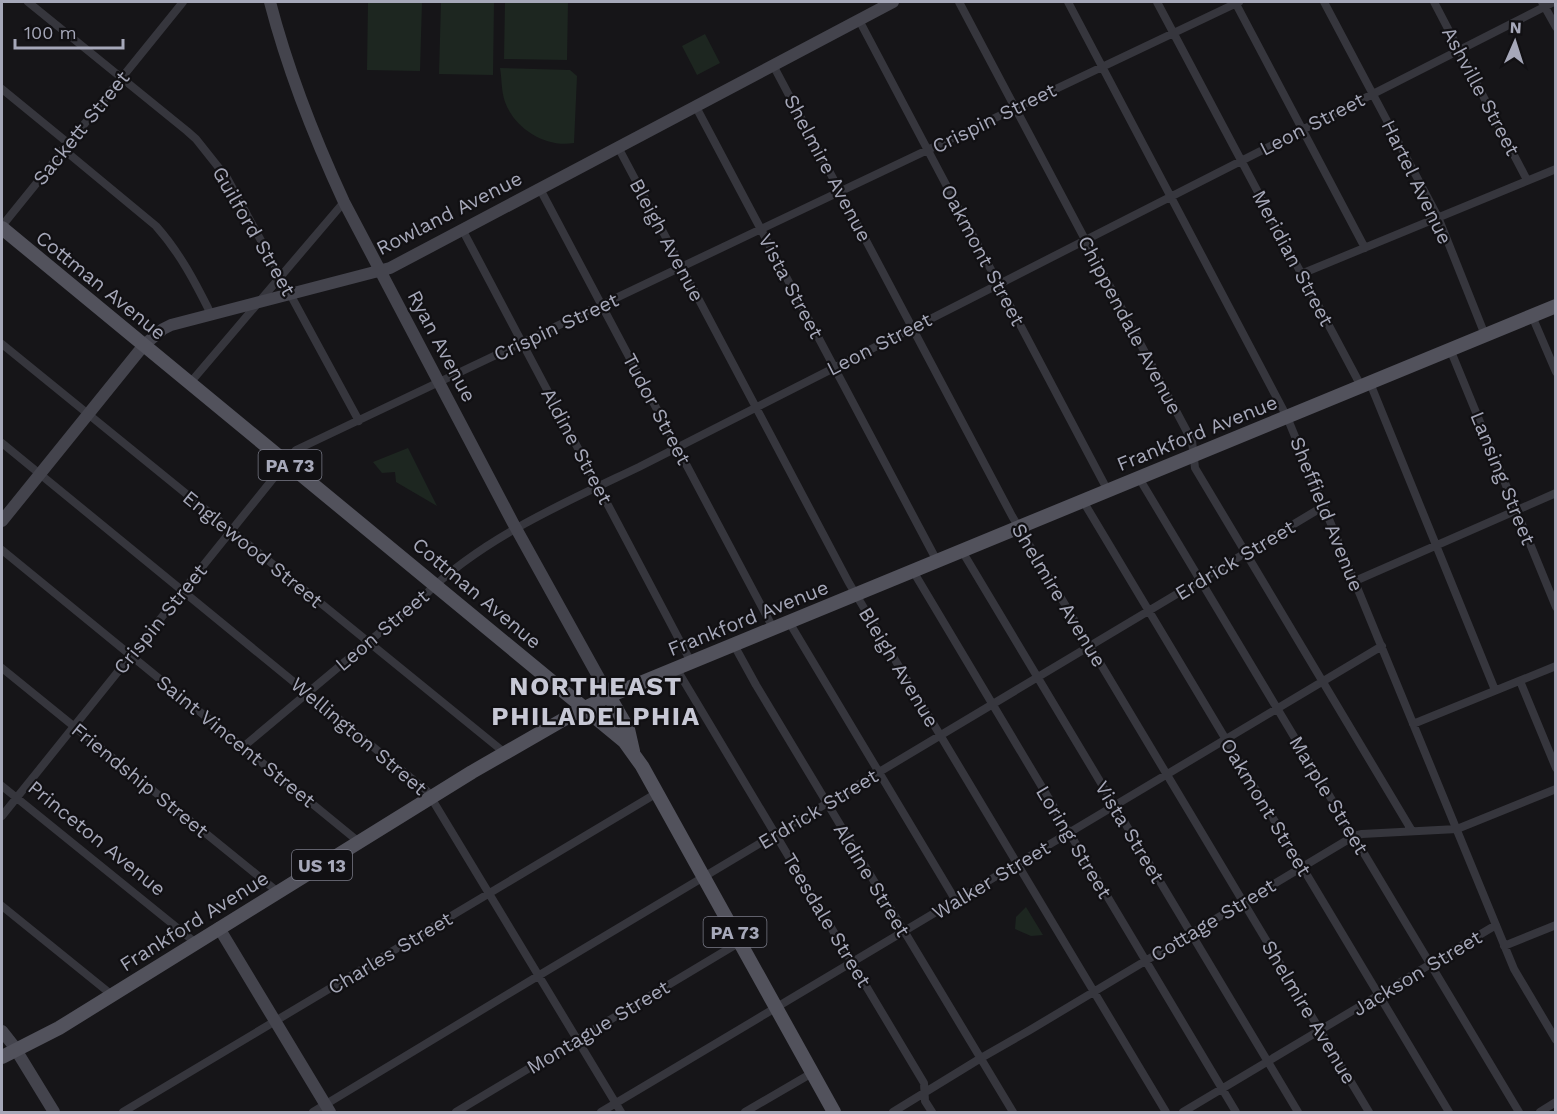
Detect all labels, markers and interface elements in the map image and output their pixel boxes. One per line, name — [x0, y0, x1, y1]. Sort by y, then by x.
scale bar — [15, 12, 123, 50]
north arrow — [1485, 12, 1545, 72]
text: N — [1509, 18, 1522, 37]
text: 100 m — [24, 22, 77, 43]
street label: Ashville Street — [1437, 23, 1525, 160]
street label: Sackett Street — [28, 66, 135, 190]
street label: Crispin Street — [928, 77, 1060, 158]
street label: Leon Street — [1255, 87, 1369, 161]
street label: Shelmire Avenue — [779, 90, 877, 246]
street label: Hartel Avenue — [1377, 116, 1457, 248]
street label: Guilford Street — [207, 162, 301, 300]
street label: Rowland Avenue — [372, 166, 526, 260]
street label: Bleigh Avenue — [625, 174, 709, 306]
street label: Oakmont Street — [936, 180, 1031, 330]
street label: Meridian Street — [1247, 186, 1339, 331]
street label: Cottman Avenue — [31, 225, 171, 345]
street label: Vista Street — [753, 230, 829, 343]
street label: Chippendale Avenue — [1073, 232, 1187, 418]
street label: Ryan Avenue — [403, 286, 481, 406]
street label: Crispin Street — [490, 287, 623, 366]
street label: Leon Street — [822, 307, 936, 381]
street label: Tudor Street — [618, 349, 697, 469]
street label: Aldine Street — [536, 384, 618, 509]
street label: Frankford Avenue — [1113, 390, 1281, 476]
street label: Lansing Street — [1465, 408, 1541, 549]
street label: Sheffield Avenue — [1285, 433, 1369, 595]
road number: PA 73 — [258, 450, 322, 480]
street label: Englewood Street — [178, 485, 328, 613]
street label: Erdrick Street — [1171, 514, 1300, 605]
street label: Shelmire Avenue — [1007, 519, 1111, 671]
street label: Cottman Avenue — [408, 532, 546, 654]
street label: Crispin Street — [108, 559, 212, 679]
street label: Frankford Avenue — [664, 575, 832, 661]
street label: Leon Street — [330, 584, 434, 676]
street label: Bleigh Avenue — [854, 603, 944, 731]
street label: Saint Vincent Street — [152, 670, 321, 813]
district label: NORTHEAST PHILADELPHIA — [491, 671, 701, 731]
street label: Wellington Street — [286, 672, 432, 800]
street label: Friendship Street — [67, 717, 214, 843]
street label: Marple Street — [1284, 732, 1374, 859]
street label: Oakmont Street — [1215, 734, 1317, 881]
street label: Erdrick Street — [754, 763, 883, 854]
street label: Princeton Avenue — [23, 775, 171, 901]
street label: Vista Street — [1090, 776, 1170, 888]
street label: Loring Street — [1031, 781, 1117, 903]
street label: Aldine Street — [829, 819, 916, 942]
street label: Walker Street — [928, 835, 1055, 925]
street label: Teesdale Street — [778, 849, 877, 992]
road number: US 13 — [292, 850, 352, 880]
street label: Frankford Avenue — [115, 866, 273, 976]
street label: Cottage Street — [1146, 873, 1280, 967]
street label: Charles Street — [323, 906, 457, 1000]
road number: PA 73 — [704, 917, 766, 947]
street label: Jackson Street — [1348, 925, 1487, 1021]
street label: Shelmire Avenue — [1257, 936, 1361, 1088]
street label: Montague Street — [522, 975, 674, 1079]

